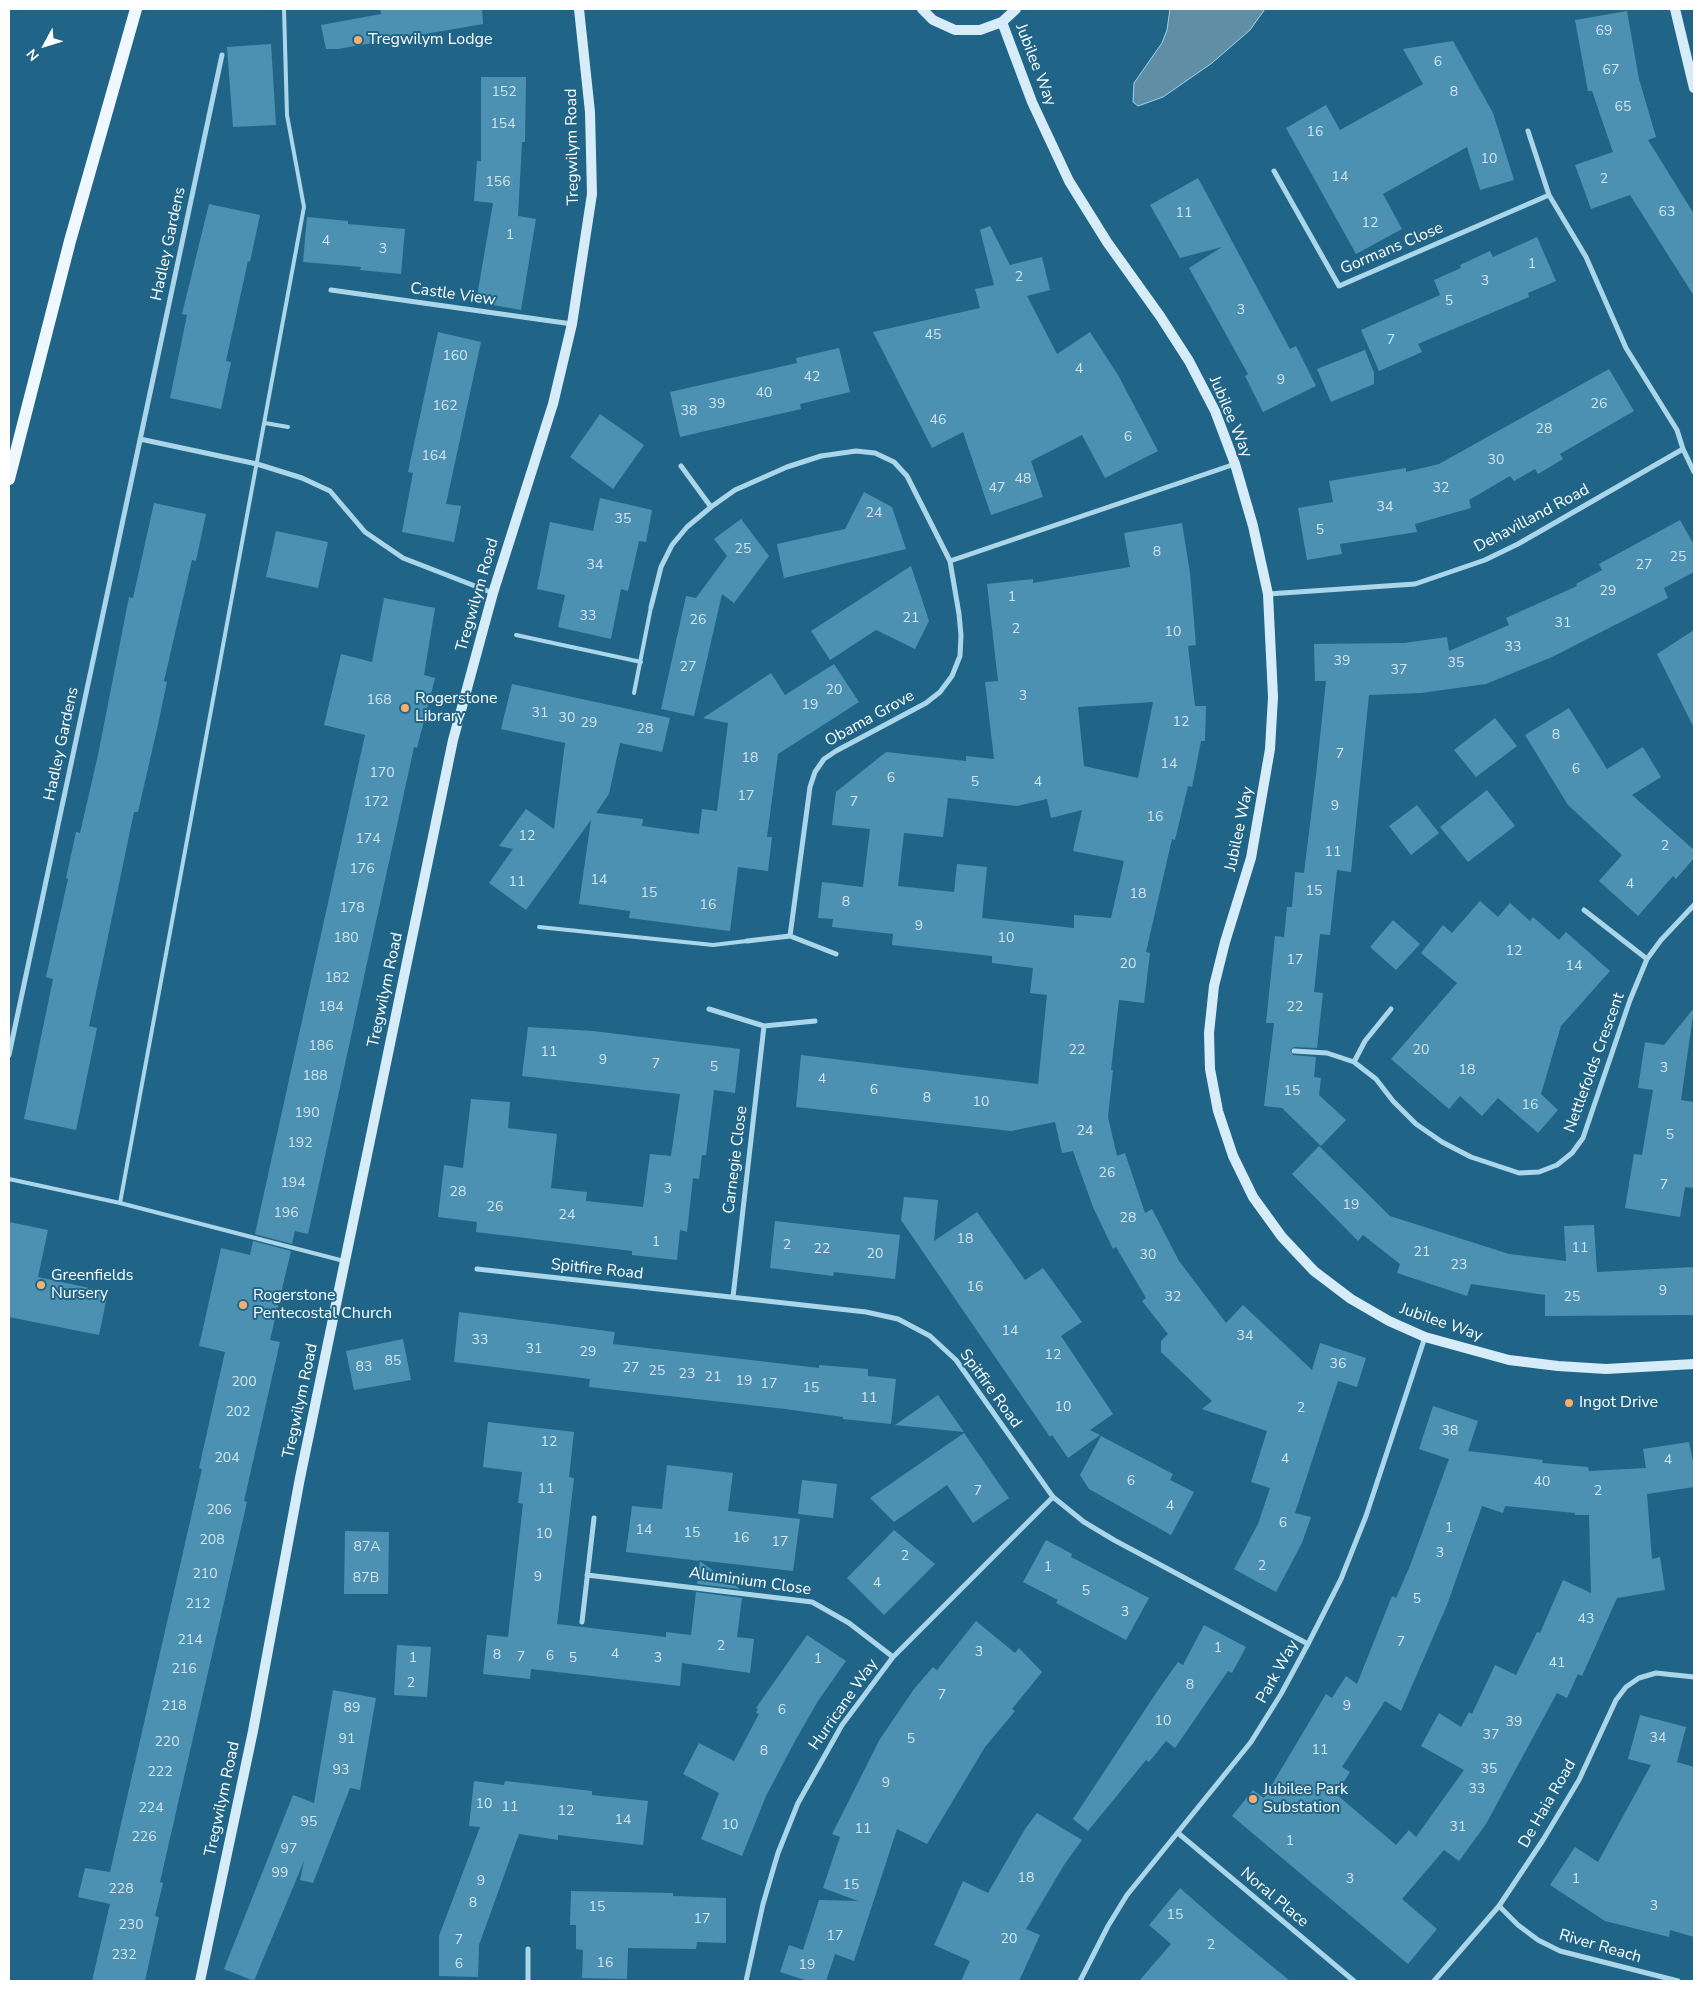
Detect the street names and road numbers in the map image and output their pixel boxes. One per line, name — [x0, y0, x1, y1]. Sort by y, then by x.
street label: Jubilee Way — [1011, 21, 1059, 109]
street label: Tregwilym Road — [562, 88, 584, 206]
street label: Hadley Gardens — [148, 185, 190, 303]
street label: Gormans Close — [1338, 219, 1446, 279]
street label: Castle View — [409, 280, 497, 310]
street label: Jubilee Way — [1204, 374, 1256, 460]
street label: Dehavilland Road — [1471, 481, 1593, 557]
street label: Tregwilym Road — [453, 536, 503, 654]
street label: Hadley Gardens — [41, 685, 83, 803]
street label: Obama Grove — [822, 687, 918, 751]
street label: Jubilee Way — [1222, 785, 1258, 873]
street label: Tregwilym Road — [364, 931, 408, 1049]
street label: Nettlefolds Crescent — [1561, 990, 1629, 1136]
street label: Carnegie Close — [720, 1105, 752, 1215]
street label: Spitfire Road — [550, 1256, 644, 1284]
street label: Jubilee Way — [1397, 1300, 1485, 1346]
street label: Tregwilym Road — [279, 1342, 323, 1460]
street label: Spitfire Road — [955, 1346, 1025, 1432]
street label: Aluminium Close — [688, 1564, 812, 1600]
street label: Park Way — [1253, 1637, 1303, 1707]
street label: Hurricane Way — [805, 1656, 883, 1754]
street label: Tregwilym Road — [201, 1740, 245, 1858]
street label: De Haia Road — [1515, 1756, 1581, 1852]
street label: Noral Place — [1236, 1864, 1312, 1932]
street label: River Reach — [1557, 1926, 1643, 1968]

